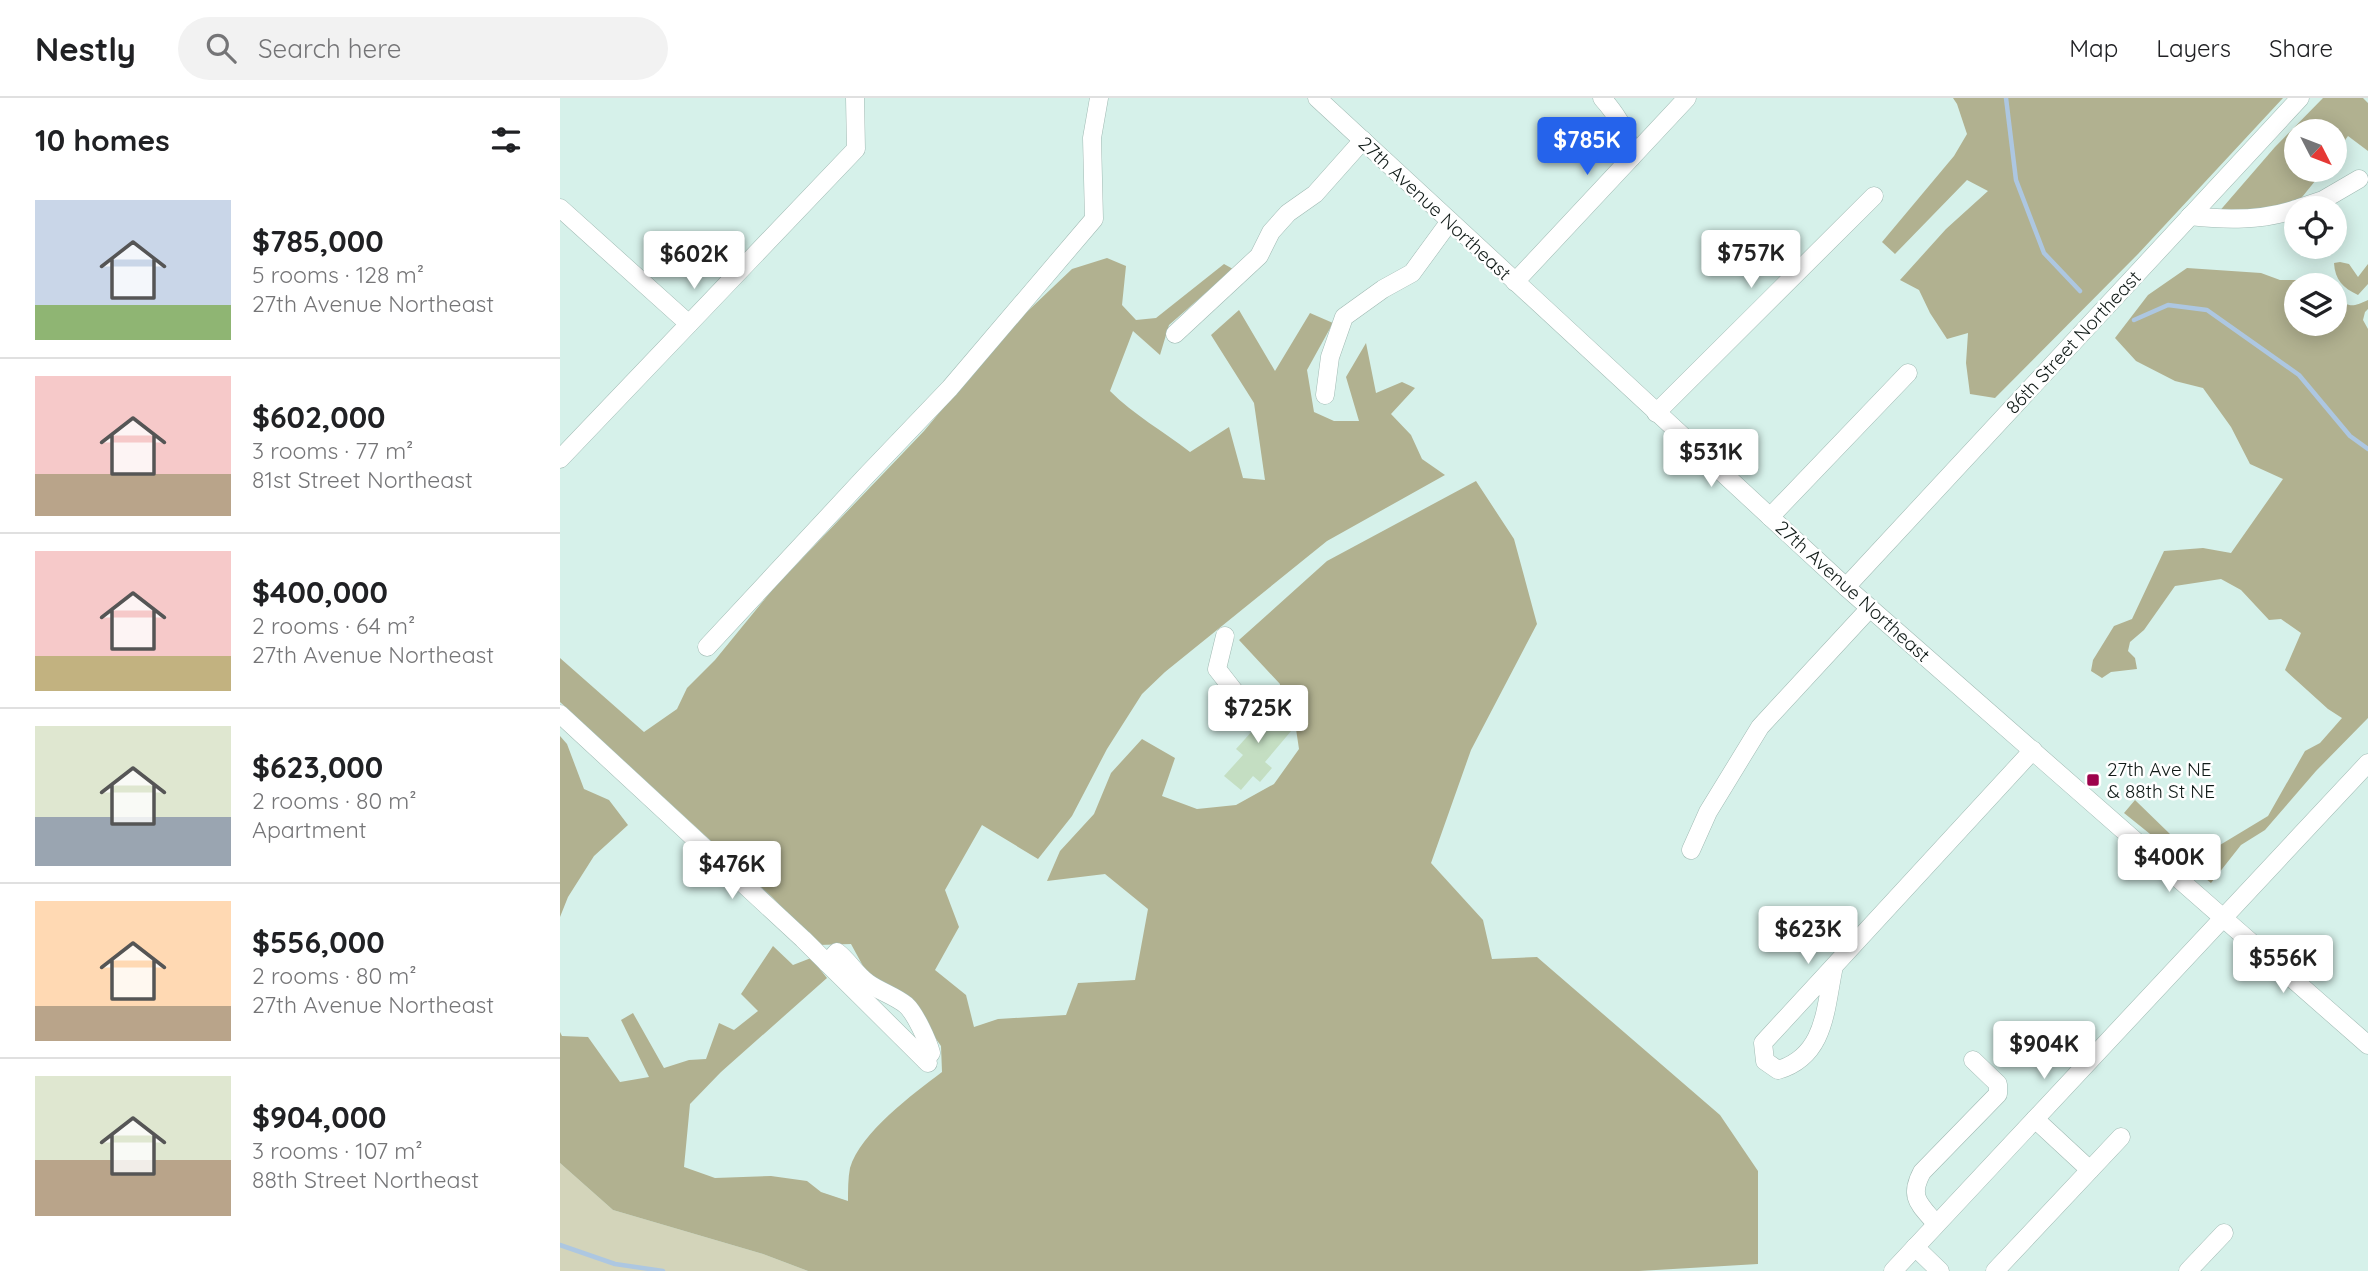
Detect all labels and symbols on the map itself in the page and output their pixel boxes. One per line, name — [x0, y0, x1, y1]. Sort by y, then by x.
pin: $785K — [1538, 118, 1636, 177]
north arrow — [2284, 119, 2347, 182]
street label: 27th Avenue Northeast — [1354, 131, 1516, 285]
pin: $757K — [1702, 230, 1800, 290]
pin: $602K — [645, 232, 743, 291]
street label: 86th Street Northeast — [2000, 265, 2146, 419]
pin: $531K — [1662, 430, 1760, 489]
street label: 27th Avenue Northeast — [1771, 515, 1935, 667]
pin: $725K — [1209, 686, 1307, 745]
place label: 27th Ave NE & 88th St NE — [2107, 757, 2215, 803]
marker: 27th Ave NE & 88th St NE — [2085, 772, 2101, 788]
pin: $400K — [2120, 834, 2218, 894]
pin: $476K — [683, 842, 781, 901]
pin: $623K — [1759, 906, 1857, 966]
pin: $556K — [2234, 936, 2332, 995]
pin: $904K — [1995, 1021, 2093, 1081]

